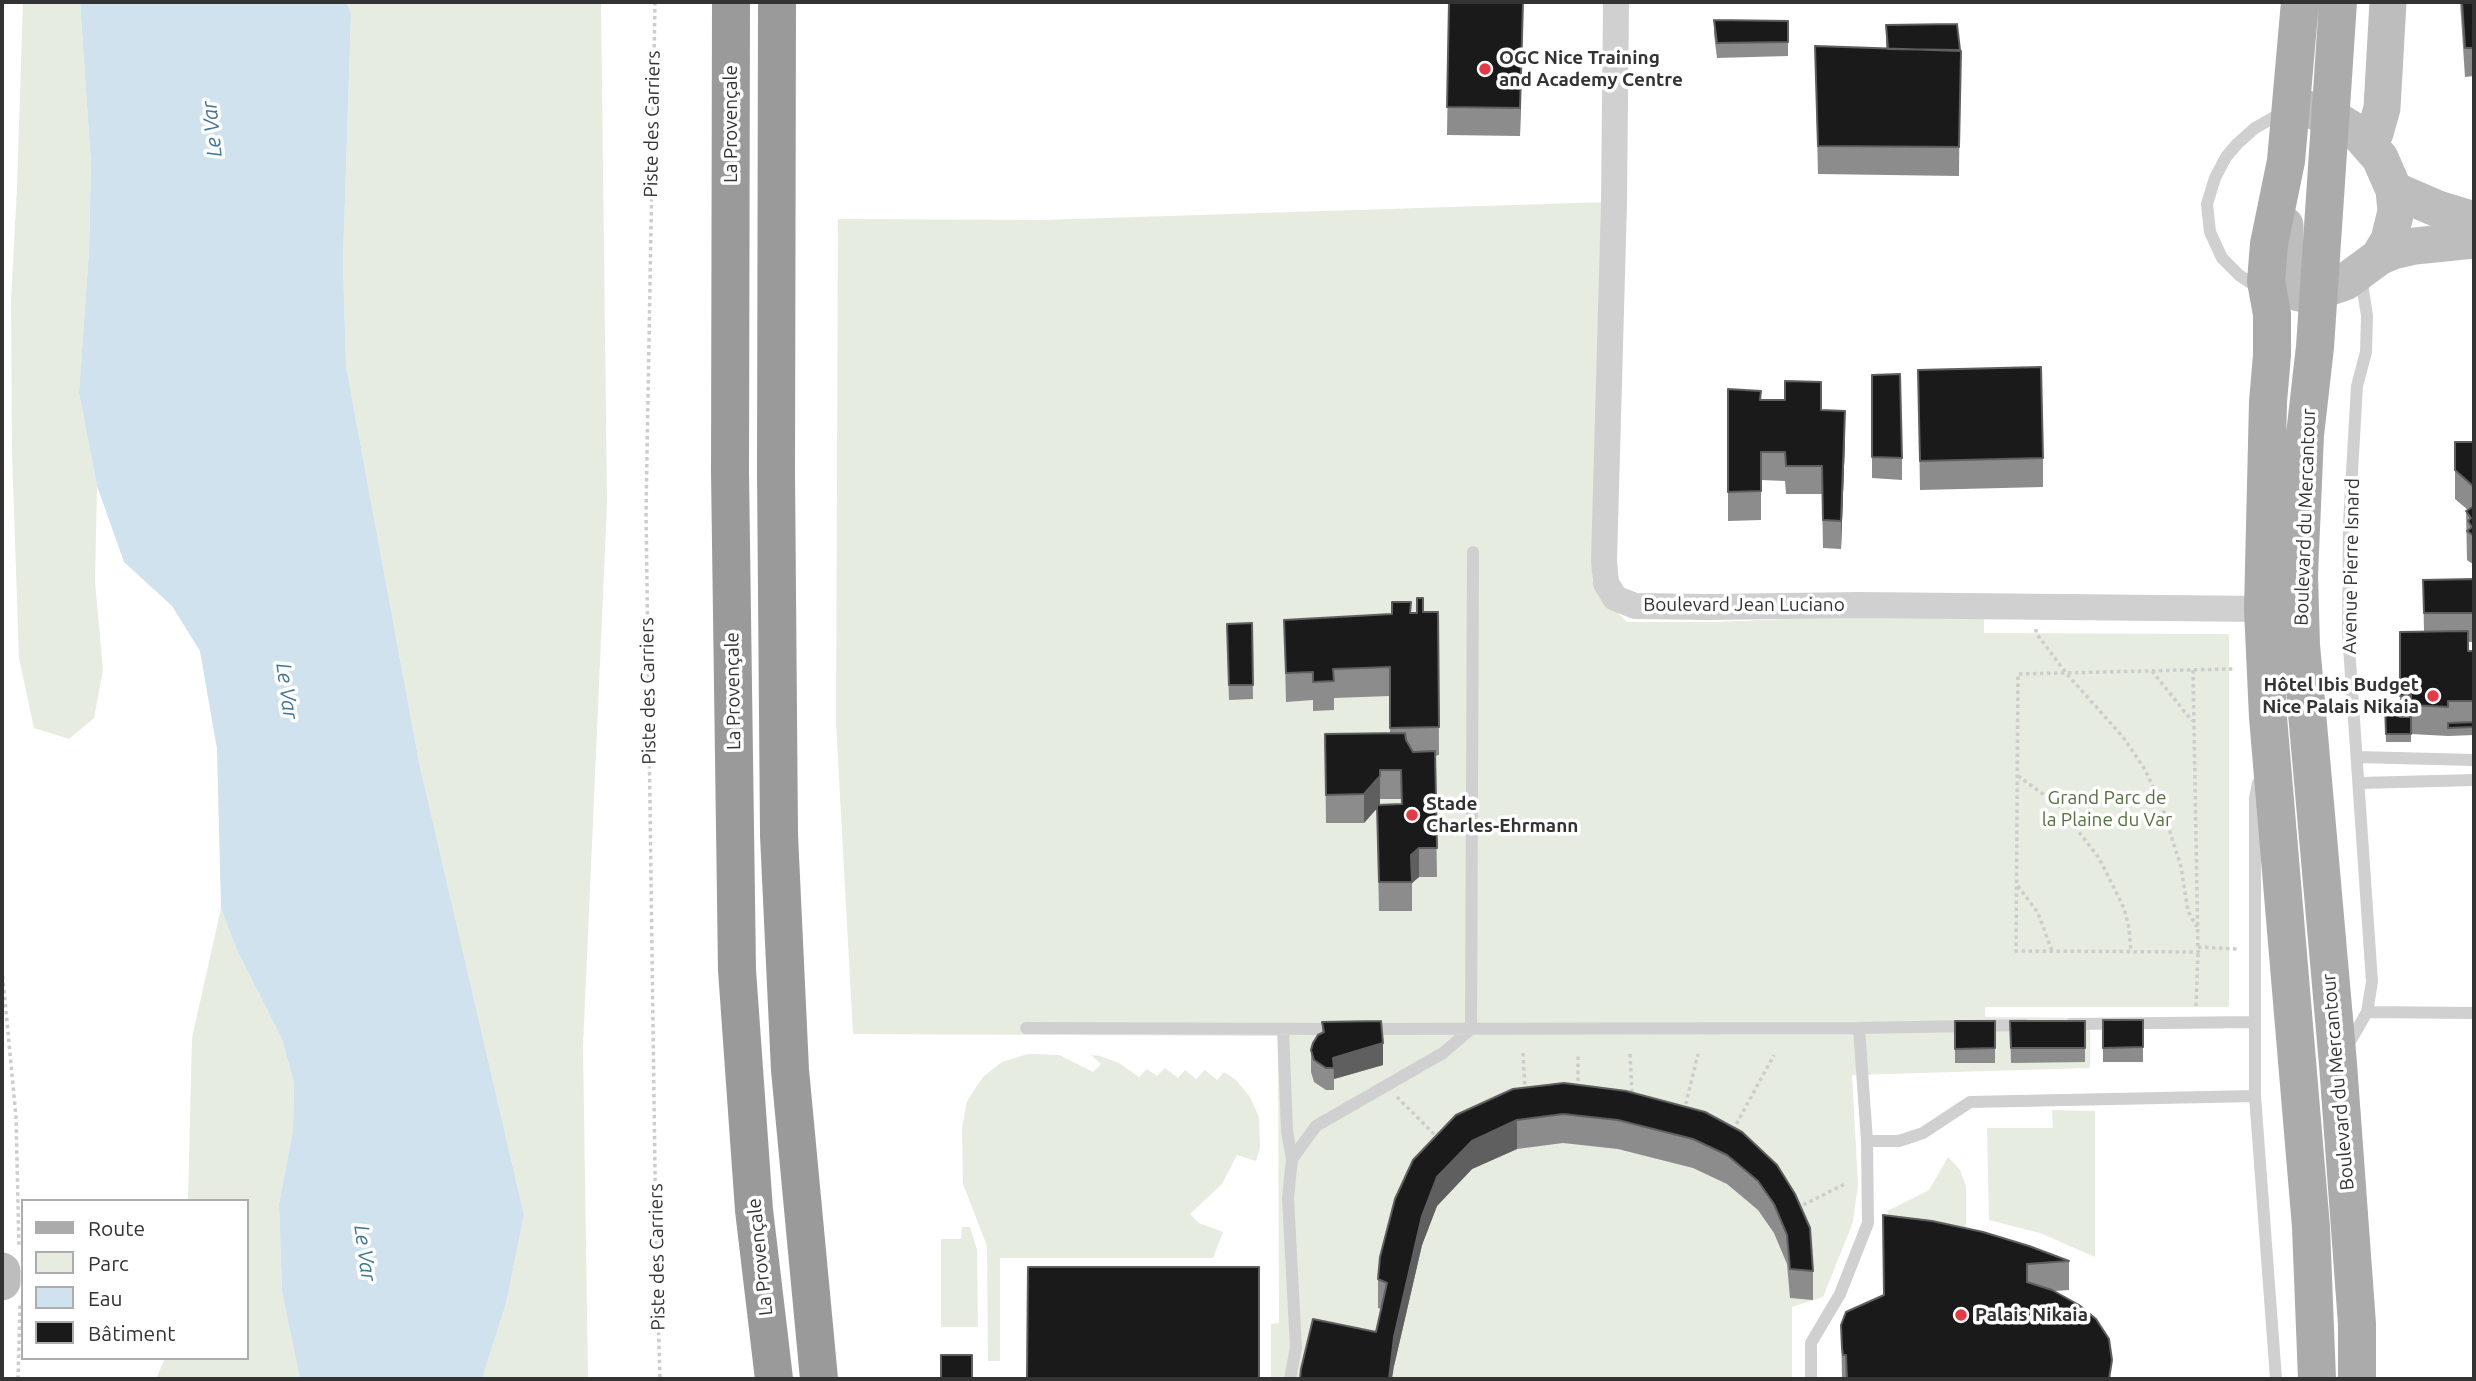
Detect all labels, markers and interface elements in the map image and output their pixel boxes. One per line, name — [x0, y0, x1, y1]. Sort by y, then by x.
place label: OGC Nice Training and Academy Centre — [1499, 47, 1683, 91]
street label: Piste des Carriers — [639, 50, 665, 198]
marker: OGC Nice Training and Academy Centre — [1477, 61, 1493, 77]
street label: La Provençale — [720, 65, 742, 183]
water label: Le Var — [197, 100, 227, 158]
street label: Boulevard du Mercantour — [2290, 408, 2320, 626]
street label: Avenue Pierre Isnard — [2338, 478, 2364, 654]
street label: Boulevard Jean Luciano — [1643, 594, 1845, 616]
street label: Piste des Carriers — [635, 617, 661, 765]
street label: La Provençale — [721, 632, 745, 750]
water label: Le Var — [271, 661, 303, 721]
place label: Hôtel Ibis Budget Nice Palais Nikaia — [2262, 674, 2419, 718]
marker: Hôtel Ibis Budget Nice Palais Nikaia — [2425, 688, 2441, 704]
park label: Grand Parc de la Plaine du Var — [2042, 787, 2172, 831]
place label: Stade Charles-Ehrmann — [1426, 793, 1578, 837]
marker: Stade Charles-Ehrmann — [1404, 807, 1420, 823]
street label: Boulevard du Mercantour — [2317, 973, 2359, 1191]
street label: Piste des Carriers — [644, 1183, 670, 1331]
street label: La Provençale — [742, 1197, 778, 1317]
legend — [21, 1199, 248, 1360]
text: Route — [88, 1216, 145, 1240]
water label: Le Var — [349, 1223, 381, 1283]
text: Parc — [88, 1251, 129, 1275]
text: Eau — [88, 1286, 123, 1310]
place label: Palais Nikaia — [1975, 1304, 2088, 1326]
marker: Palais Nikaia — [1953, 1307, 1969, 1323]
text: Bâtiment — [88, 1321, 175, 1345]

